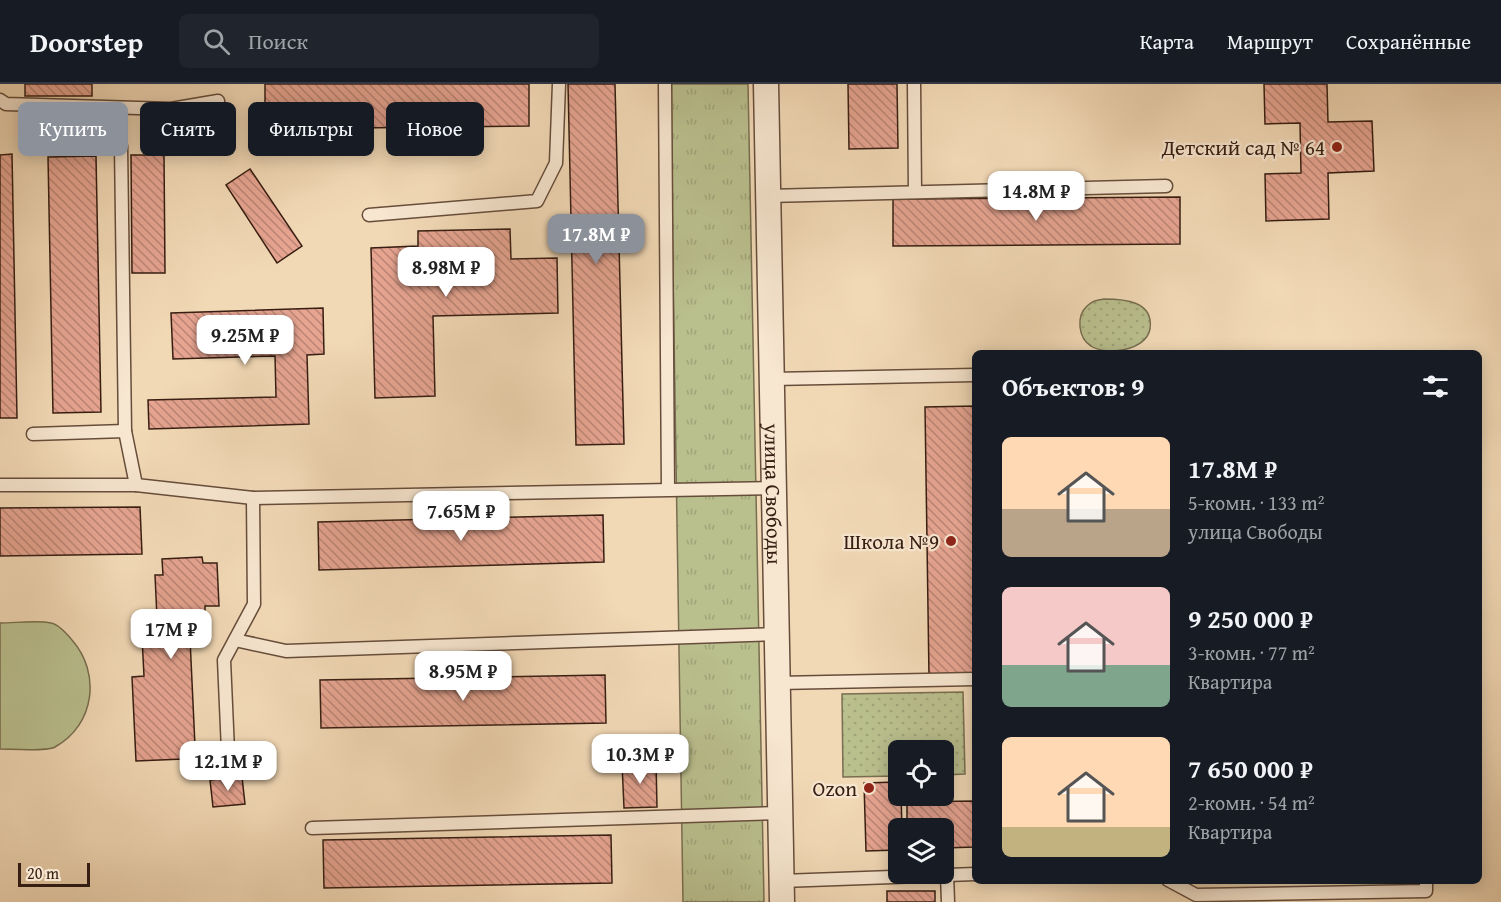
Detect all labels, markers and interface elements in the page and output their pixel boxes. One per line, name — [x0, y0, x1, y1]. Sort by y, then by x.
search box — [179, 14, 599, 68]
text: Doorstep — [30, 21, 143, 62]
icon: search — [200, 25, 233, 58]
text: Поиск — [248, 25, 308, 57]
text: Карта — [1140, 26, 1194, 57]
text: Маршрут — [1227, 26, 1313, 57]
text: Сохранённые — [1346, 26, 1471, 57]
chip: Купить — [18, 102, 128, 156]
chip: Снять — [140, 102, 236, 156]
chip: Фильтры — [248, 102, 374, 156]
chip: Новое — [386, 102, 484, 156]
place label: Детский сад № 64 — [1161, 132, 1325, 163]
marker: Детский сад № 64 — [1330, 140, 1344, 154]
pin: 14.8M ₽ — [981, 171, 1091, 222]
text: 14.8M ₽ — [1002, 176, 1070, 205]
pin: 17.8M ₽ — [541, 214, 651, 265]
text: 17.8M ₽ — [562, 219, 630, 248]
pin: 8.98M ₽ — [391, 247, 501, 298]
text: 8.98M ₽ — [412, 252, 480, 281]
pin: 9.25M ₽ — [190, 315, 300, 366]
text: 9.25M ₽ — [211, 320, 279, 349]
text: Объектов: 9 — [1002, 367, 1145, 406]
icon: filters — [1419, 370, 1452, 403]
street label: улица Свободы — [757, 422, 791, 565]
text: 17.8M ₽ — [1188, 449, 1277, 488]
icon: home — [1050, 461, 1122, 533]
text: 5-комн. · 133 m² — [1188, 488, 1324, 517]
pin: 7.65M ₽ — [406, 491, 516, 542]
text: 7.65M ₽ — [427, 496, 495, 525]
text: улица Свободы — [1188, 517, 1323, 546]
place label: Школа №9 — [844, 526, 939, 557]
marker: Школа №9 — [944, 534, 958, 548]
text: 9 250 000 ₽ — [1188, 599, 1313, 638]
pin: 17M ₽ — [129, 609, 213, 660]
icon: home — [1050, 611, 1122, 683]
text: 17M ₽ — [145, 614, 197, 643]
text: 3-комн. · 77 m² — [1188, 638, 1315, 667]
pin: 8.95M ₽ — [408, 651, 518, 702]
text: 8.95M ₽ — [429, 656, 497, 685]
text: Квартира — [1188, 667, 1272, 696]
pin: 10.3M ₽ — [585, 734, 695, 785]
text: 10.3M ₽ — [606, 739, 674, 768]
map controls — [888, 740, 954, 884]
button: locate — [888, 740, 954, 806]
pin: 12.1M ₽ — [173, 741, 283, 792]
text: 12.1M ₽ — [194, 746, 262, 775]
text: 7 650 000 ₽ — [1188, 749, 1313, 788]
icon: home — [1050, 761, 1122, 833]
place label: Ozon — [813, 773, 857, 804]
marker: Ozon — [862, 781, 876, 795]
text: 2-комн. · 54 m² — [1188, 788, 1315, 817]
text: Квартира — [1188, 817, 1272, 846]
button: layers — [888, 818, 954, 884]
scale bar — [18, 860, 90, 888]
text: 20 m — [27, 861, 59, 885]

